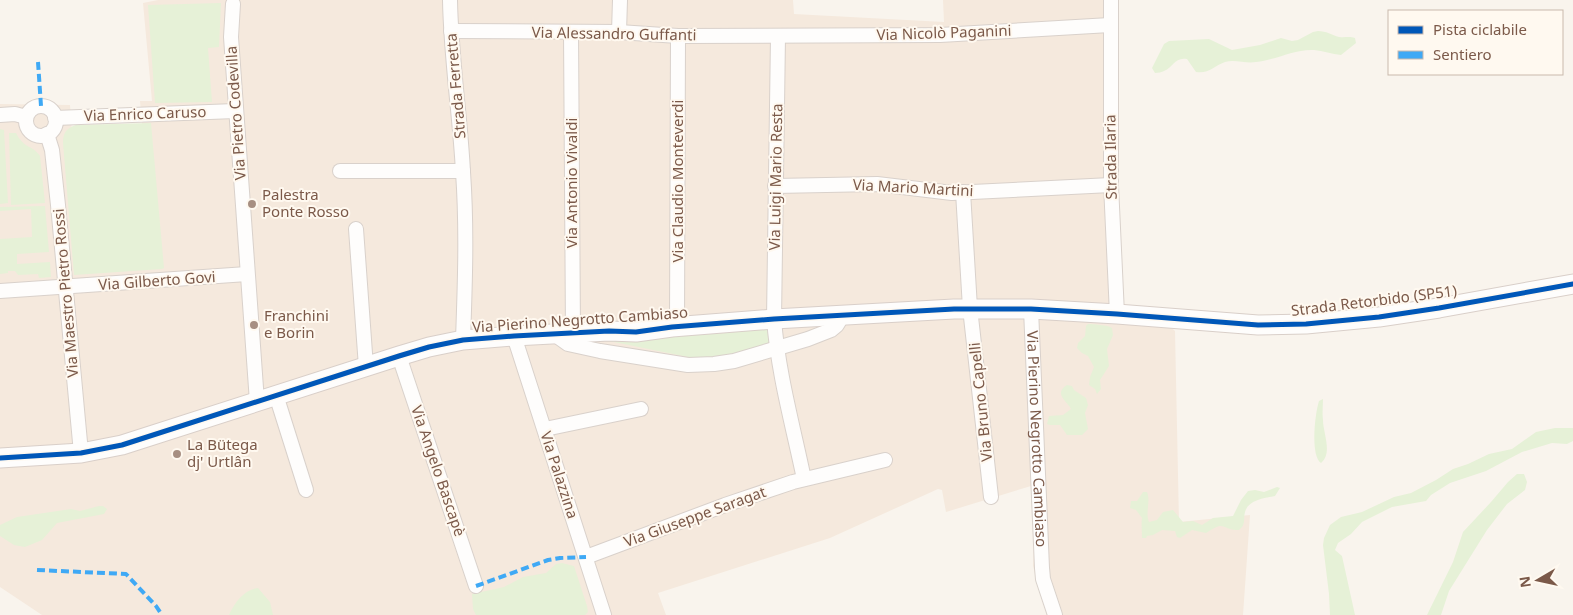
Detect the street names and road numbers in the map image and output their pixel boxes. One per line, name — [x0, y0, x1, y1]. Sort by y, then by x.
street label: Via Nicolò Paganini — [876, 20, 1012, 44]
street label: Via Alessandro Guffanti — [531, 22, 697, 44]
street label: Strada Ferretta — [440, 33, 470, 140]
street label: Via Pietro Codevilla — [220, 45, 250, 181]
street label: Via Claudio Monteverdi — [667, 100, 687, 262]
street label: Via Enrico Caruso — [83, 101, 207, 125]
street label: Via Luigi Mario Resta — [764, 103, 786, 251]
street label: Strada Ilaria — [1099, 114, 1121, 200]
street label: Via Antonio Vivaldi — [561, 118, 581, 248]
street label: Via Mario Martini — [852, 174, 974, 200]
street label: Via Maestro Pietro Rossi — [48, 208, 82, 378]
street label: Via Gilberto Govi — [98, 266, 216, 294]
street label: Strada Retorbido (SP51) — [1290, 280, 1458, 320]
street label: Via Pierino Negrotto Cambiaso — [471, 301, 689, 337]
street label: Via Pierino Negrotto Cambiaso — [1023, 330, 1052, 547]
street label: Via Bruno Capelli — [964, 341, 996, 463]
street label: Via Angelo Bascapè — [407, 403, 471, 539]
street label: Via Palazzina — [536, 429, 583, 521]
street label: Via Giuseppe Saragat — [621, 481, 769, 551]

